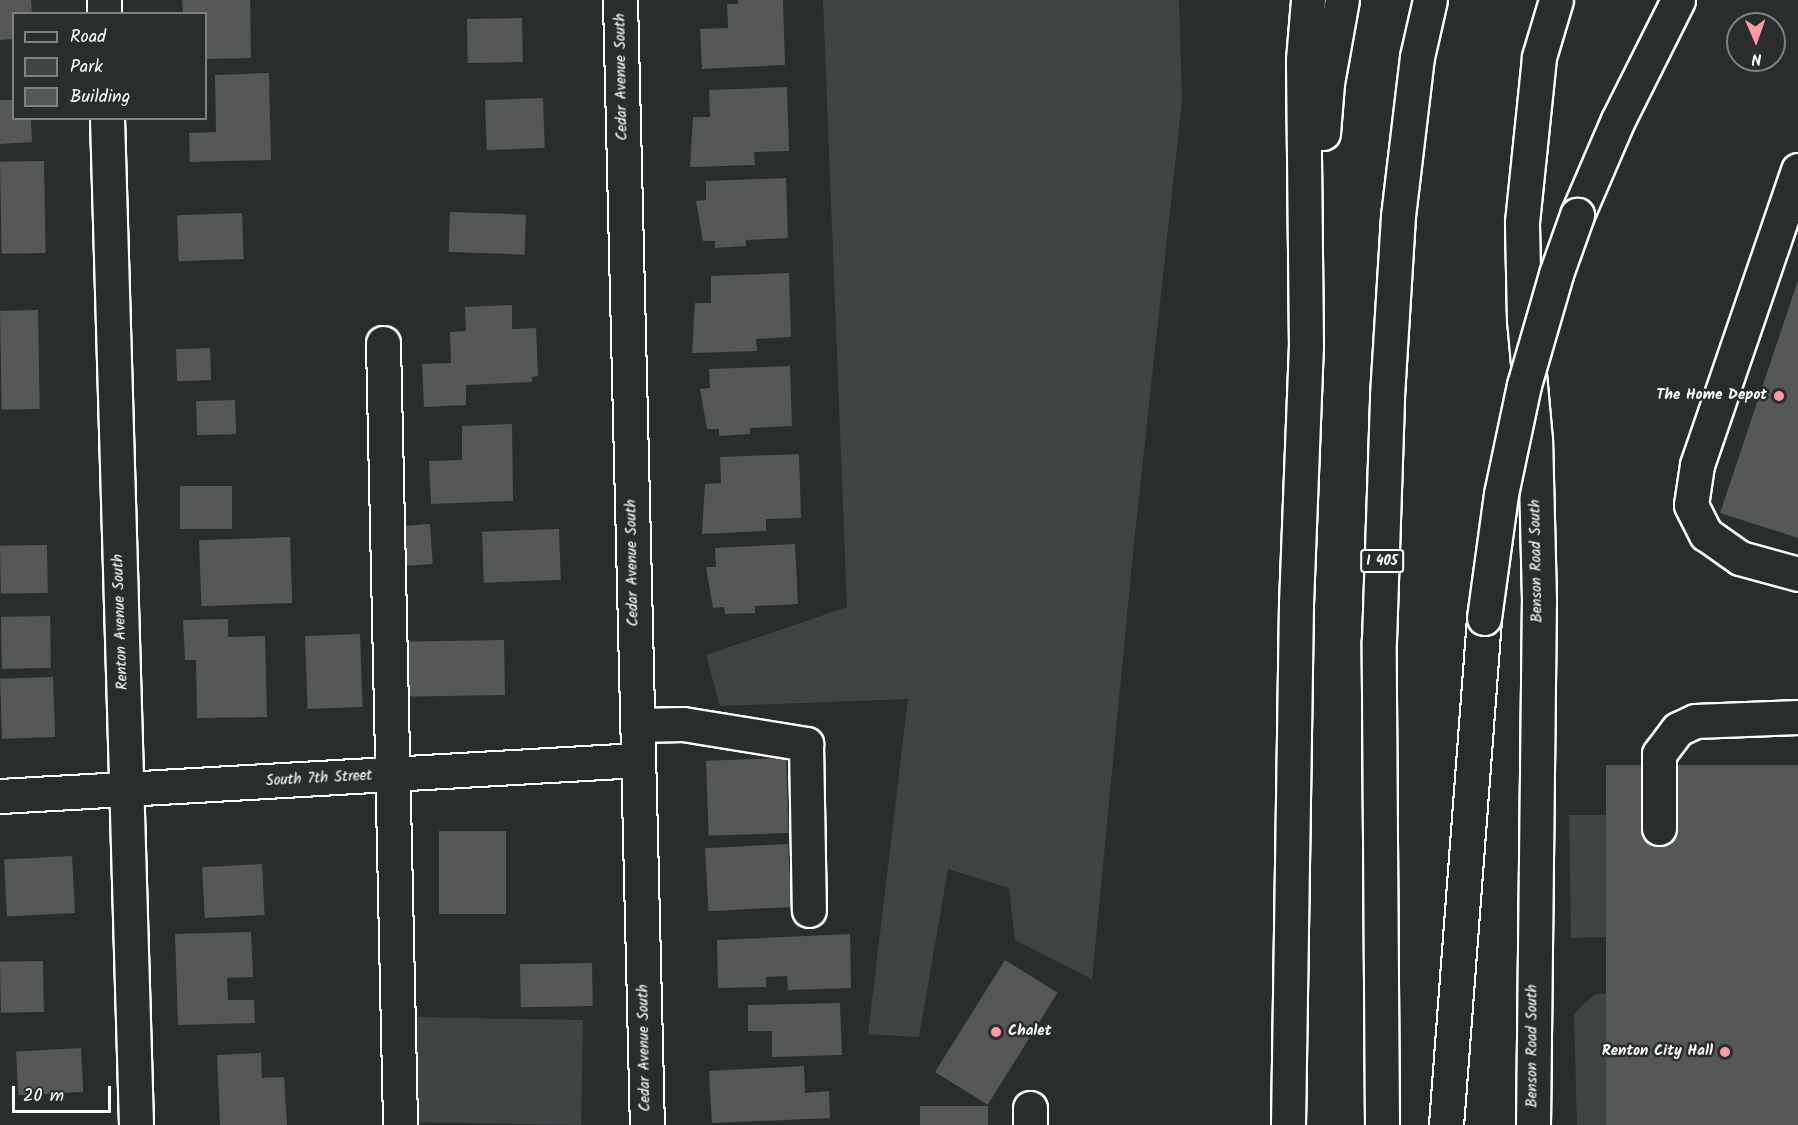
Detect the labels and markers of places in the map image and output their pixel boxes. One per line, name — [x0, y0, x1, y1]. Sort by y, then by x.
place label: The Home Depot — [1656, 387, 1767, 405]
marker: The Home Depot — [1772, 389, 1786, 403]
place label: Chalet — [1008, 1023, 1051, 1041]
marker: Chalet — [989, 1025, 1003, 1039]
place label: Renton City Hall — [1602, 1043, 1713, 1061]
marker: Renton City Hall — [1718, 1045, 1732, 1059]

